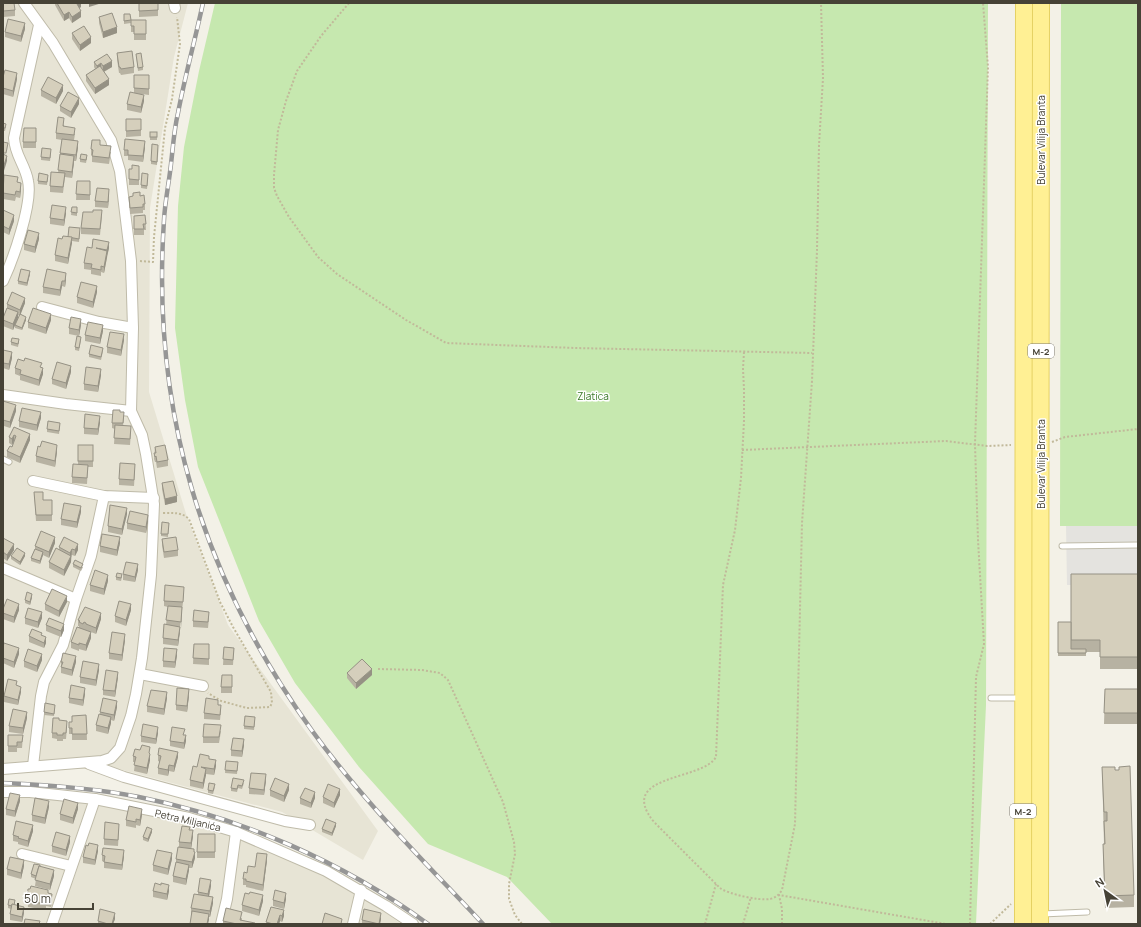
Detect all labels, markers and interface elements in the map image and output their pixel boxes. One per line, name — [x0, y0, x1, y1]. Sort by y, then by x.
street label: Bulevar Vilija Branta — [1034, 95, 1048, 185]
road number: M-2 — [1028, 344, 1054, 358]
park label: Zlatica — [577, 389, 609, 403]
street label: Bulevar Vilija Branta — [1034, 419, 1048, 509]
road number: M-2 — [1010, 804, 1036, 818]
street label: Petra Miljanića — [154, 806, 222, 834]
north arrow — [1085, 871, 1125, 911]
text: N — [1092, 874, 1107, 891]
scale bar — [18, 885, 93, 911]
text: 50 m — [24, 890, 51, 907]

